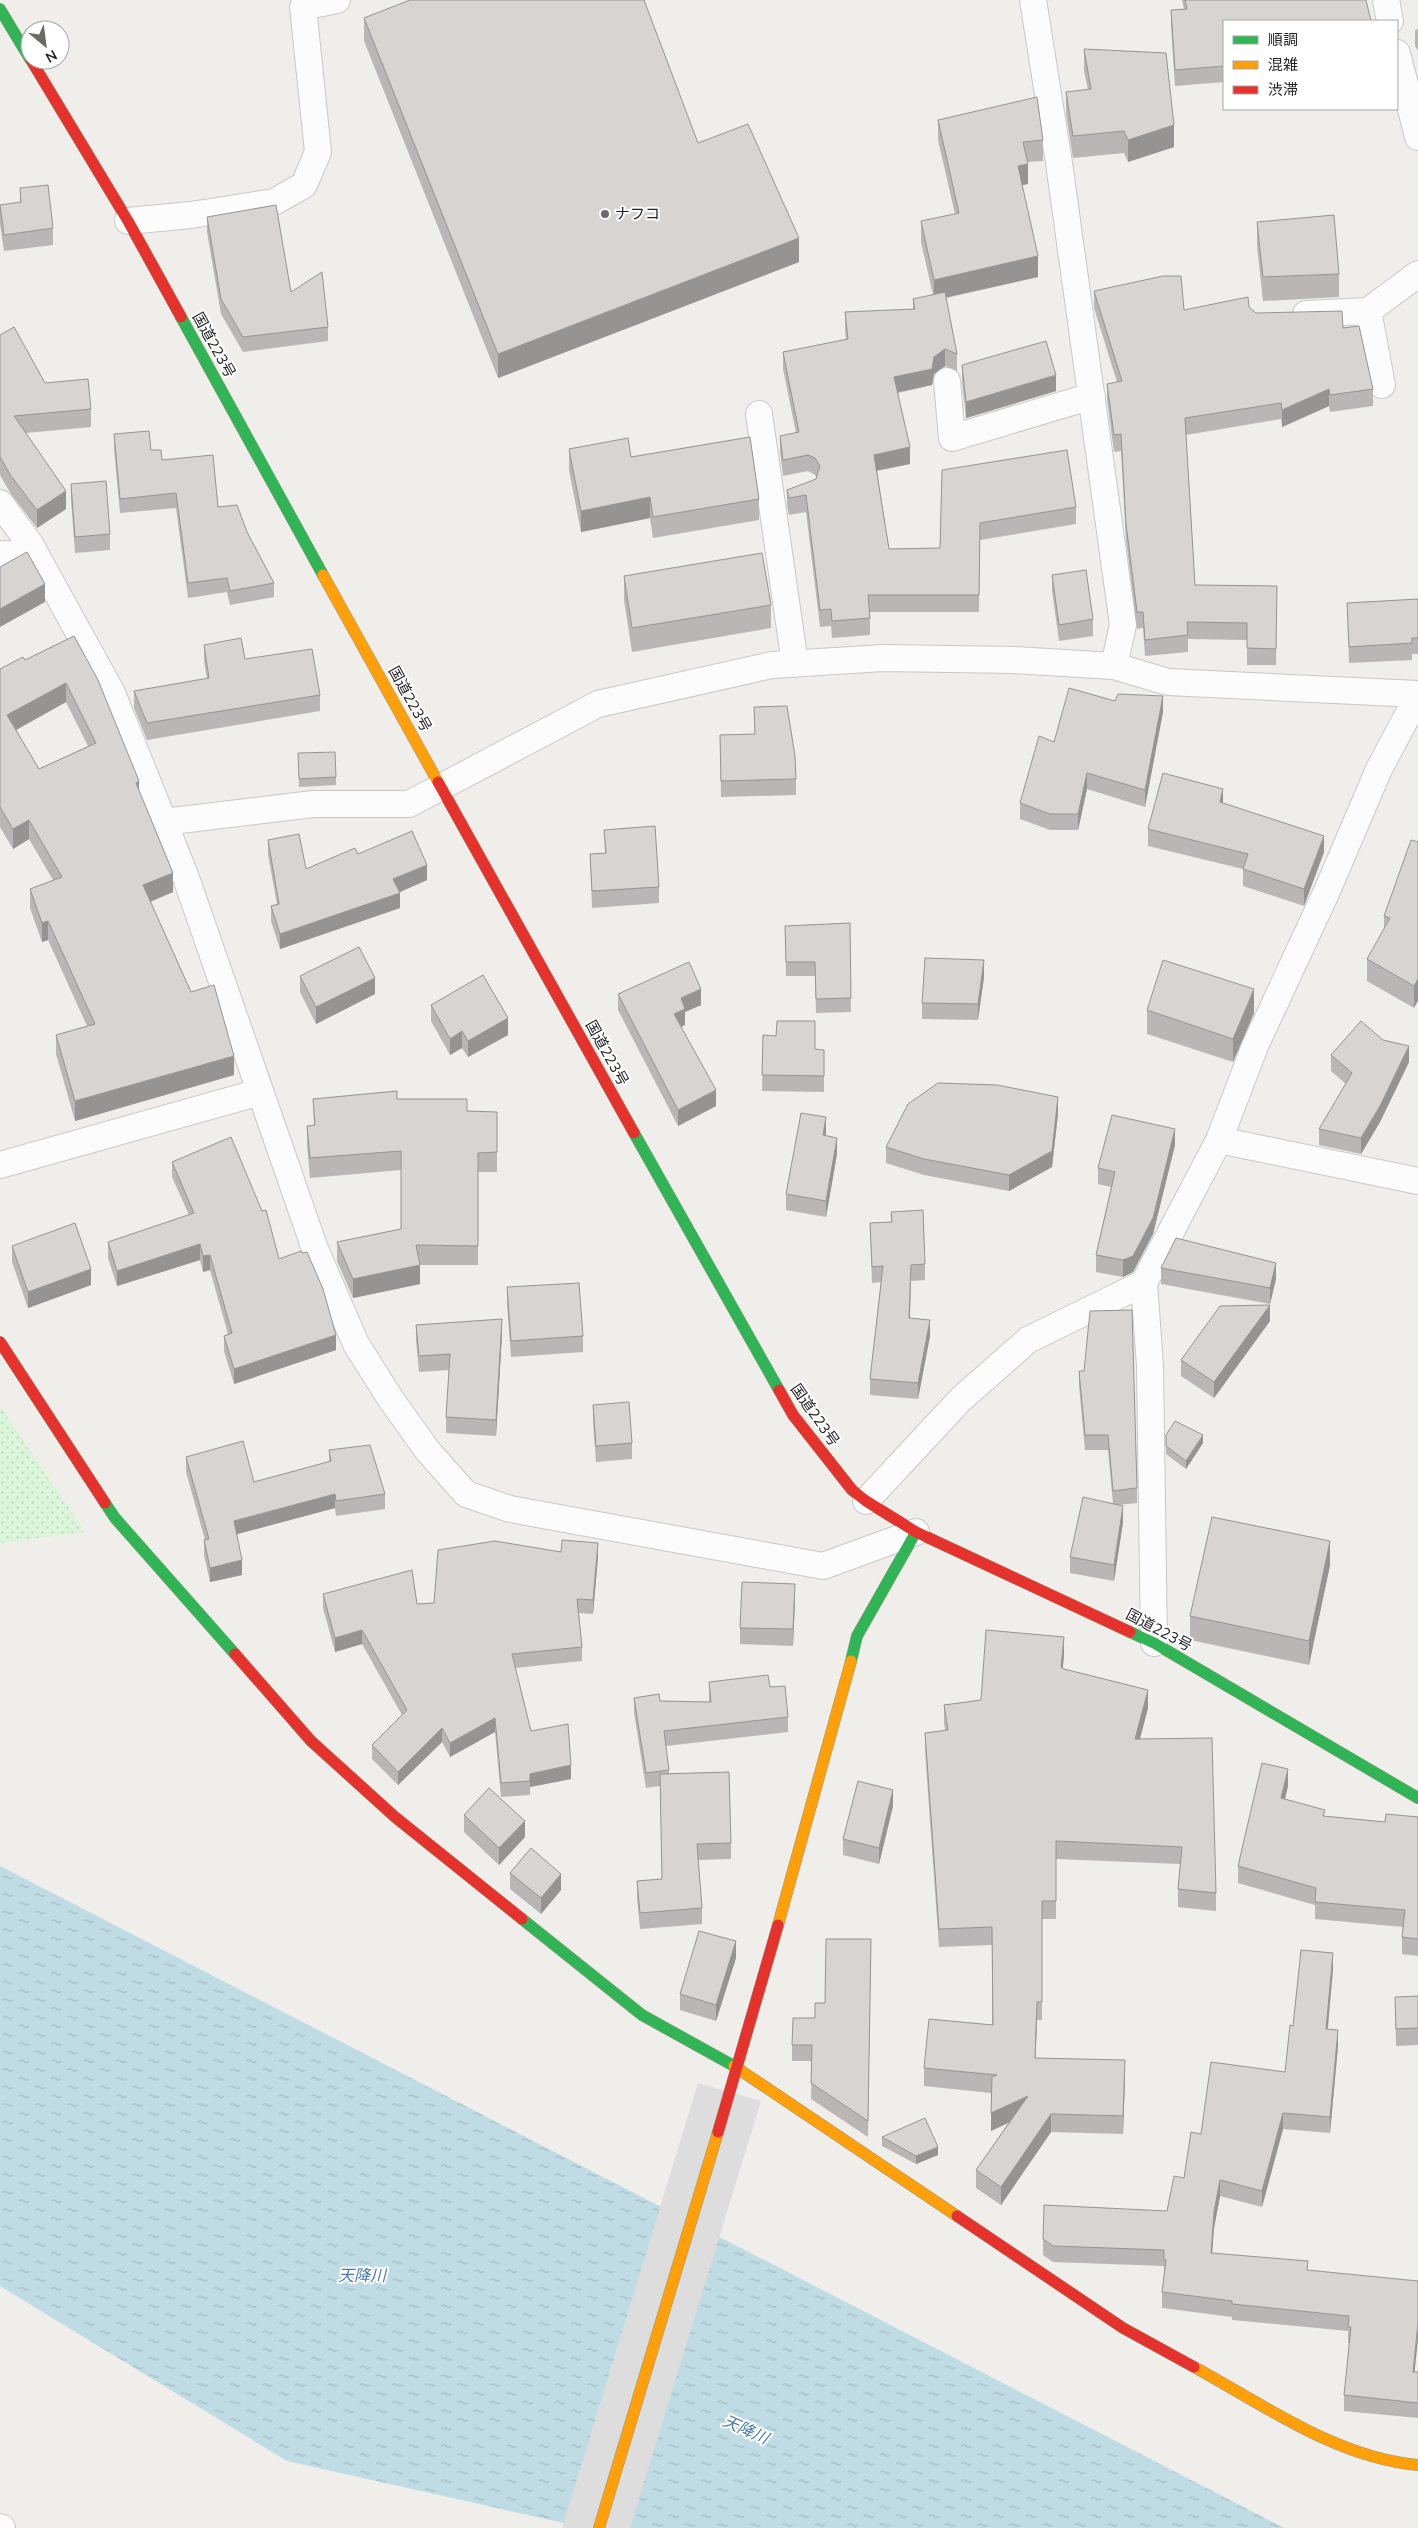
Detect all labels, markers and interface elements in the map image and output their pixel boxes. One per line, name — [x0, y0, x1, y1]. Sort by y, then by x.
north arrow — [20, 20, 70, 70]
legend — [1223, 20, 1398, 110]
text: 順調 — [1268, 30, 1298, 50]
text: N — [42, 45, 60, 67]
text: 混雑 — [1268, 55, 1298, 75]
text: 渋滞 — [1268, 80, 1298, 100]
place label: ナフコ — [615, 204, 660, 224]
marker: ナフコ — [599, 208, 611, 220]
street label: 国道223号 — [188, 309, 240, 381]
street label: 国道223号 — [384, 663, 436, 735]
street label: 国道223号 — [581, 1017, 633, 1089]
street label: 国道223号 — [786, 1380, 844, 1450]
street label: 国道223号 — [1123, 1604, 1195, 1656]
water label: 天降川 — [338, 2265, 388, 2287]
water label: 天降川 — [719, 2410, 774, 2451]

